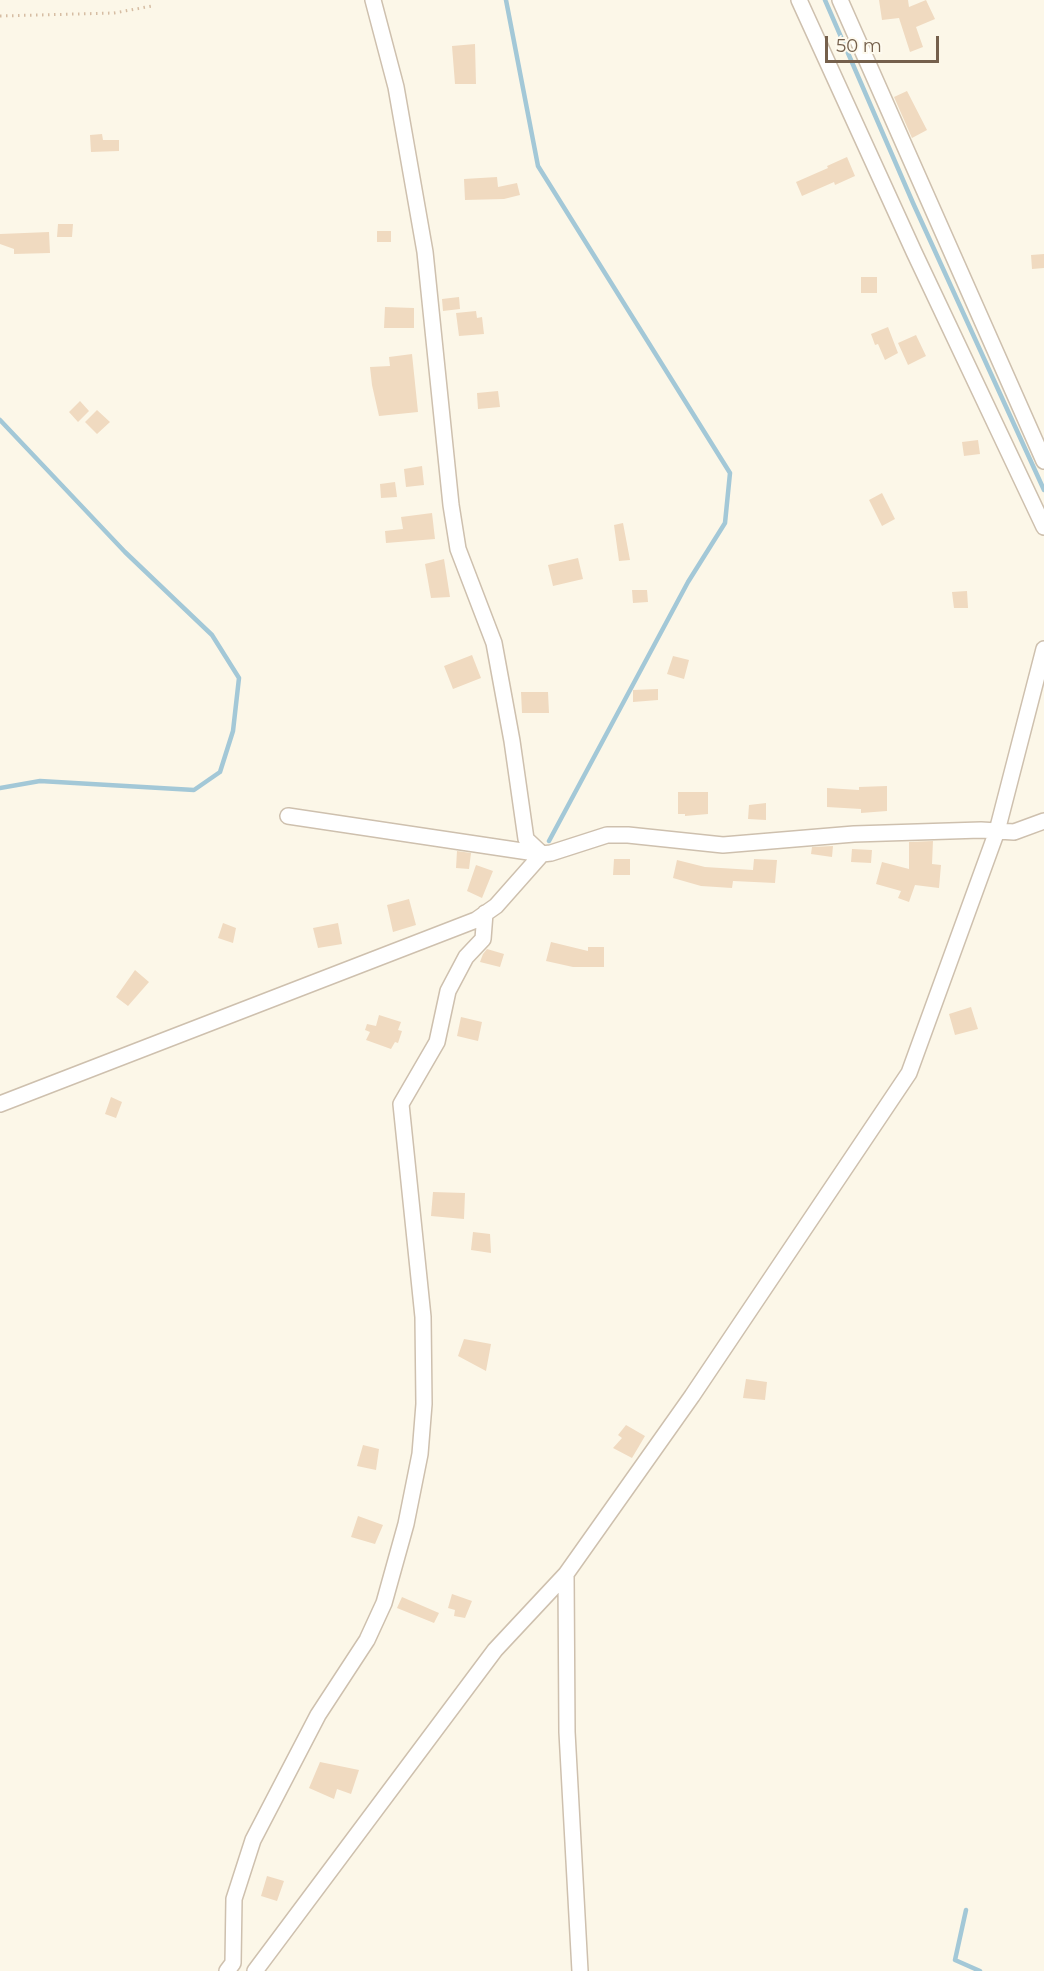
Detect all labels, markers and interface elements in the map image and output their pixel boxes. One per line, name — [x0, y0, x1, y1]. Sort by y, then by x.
scale bar — [828, 24, 942, 62]
text: 50 m — [836, 35, 882, 57]

